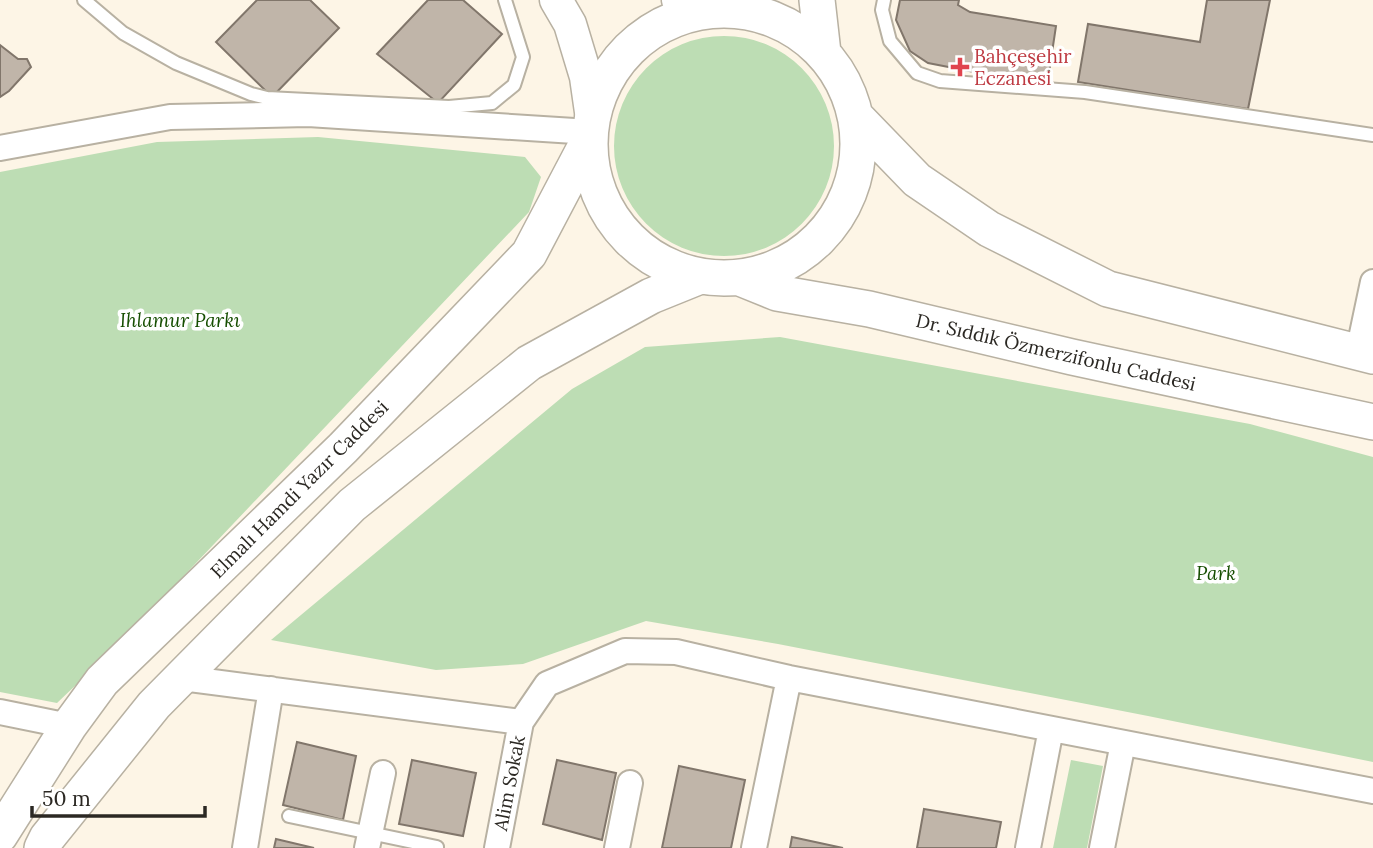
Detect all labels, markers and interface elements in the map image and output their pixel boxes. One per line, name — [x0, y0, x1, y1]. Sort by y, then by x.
place label: Bahçeşehir Eczanesi — [974, 44, 1072, 90]
marker: Bahçeşehir Eczanesi — [952, 59, 968, 75]
park label: Ihlamur Parkı — [120, 308, 240, 332]
street label: Dr. Sıddık Özmerzifonlu Caddesi — [914, 308, 1198, 396]
street label: Elmalı Hamdi Yazır Caddesi — [205, 395, 393, 583]
park label: Park — [1196, 561, 1236, 585]
street label: Alim Sokak — [488, 733, 530, 834]
scale bar — [32, 774, 205, 818]
text: 50 m — [42, 785, 91, 812]

